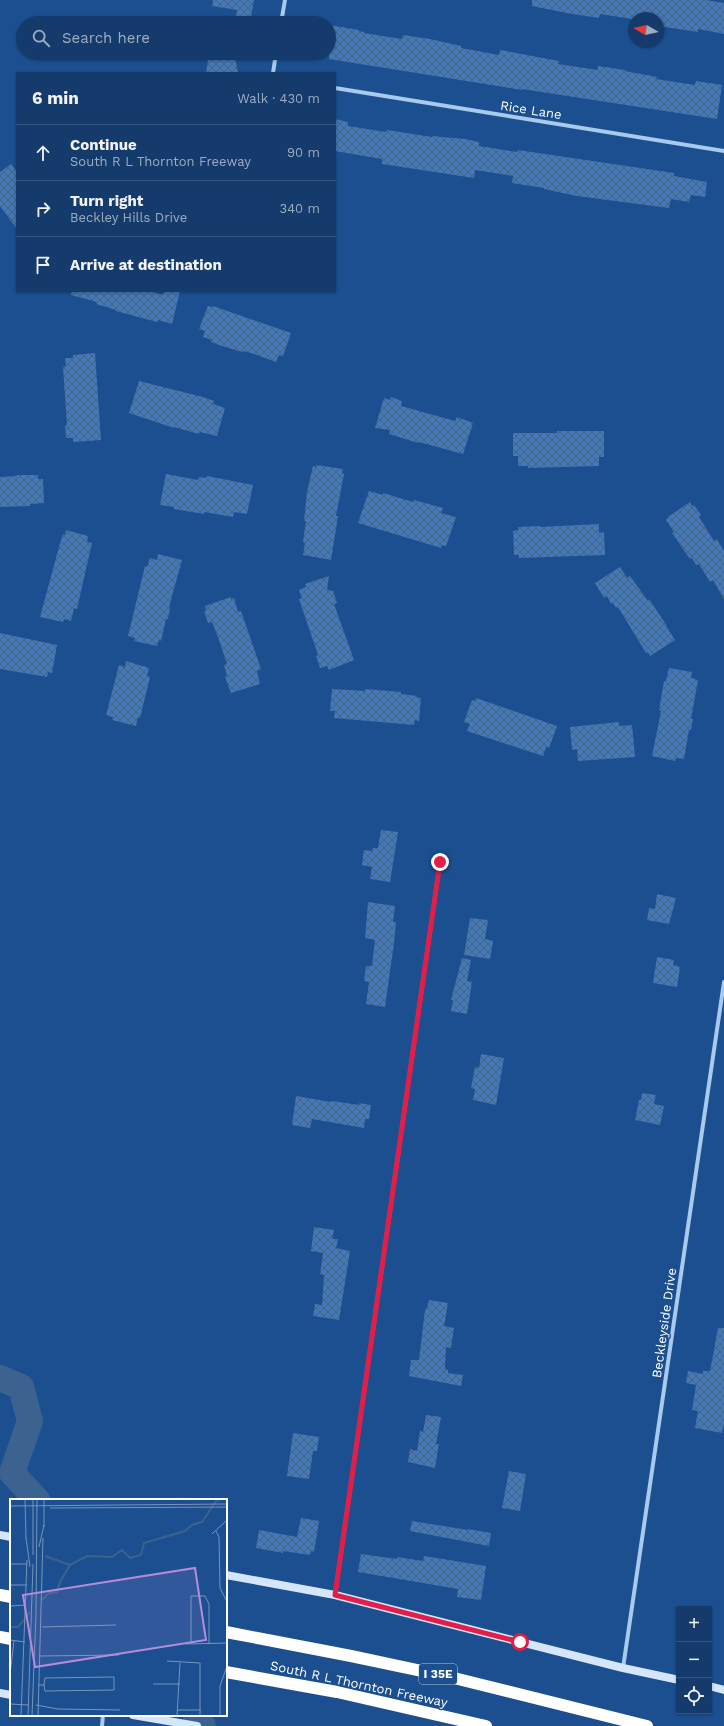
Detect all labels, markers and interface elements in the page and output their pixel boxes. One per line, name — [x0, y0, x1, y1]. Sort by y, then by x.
north arrow — [628, 12, 664, 48]
search box — [16, 16, 336, 60]
icon: search — [30, 27, 52, 49]
text: Search here — [62, 29, 150, 47]
text: 6 min — [32, 88, 79, 108]
text: Walk · 430 m — [237, 91, 320, 106]
street label: Rice Lane — [499, 98, 563, 122]
text: Continue — [70, 136, 137, 154]
icon: ahead — [32, 142, 54, 164]
text: 90 m — [287, 145, 320, 160]
text: South R L Thornton Freeway — [70, 154, 251, 169]
text: Turn right — [70, 192, 143, 210]
icon: right — [32, 198, 54, 220]
text: 340 m — [280, 201, 320, 216]
text: Beckley Hills Drive — [70, 210, 187, 225]
icon: arrive — [32, 254, 54, 276]
text: Arrive at destination — [70, 256, 222, 274]
route end — [431, 853, 449, 871]
street label: Beckleyside Drive — [649, 1267, 679, 1379]
inset map — [10, 1499, 227, 1716]
map controls — [676, 1606, 712, 1714]
button: + — [676, 1606, 712, 1642]
route start — [511, 1633, 529, 1651]
button: − — [676, 1642, 712, 1678]
street label: South R L Thornton Freeway — [269, 1658, 449, 1710]
road number: I 35E — [419, 1664, 457, 1684]
button: locate — [676, 1678, 712, 1714]

